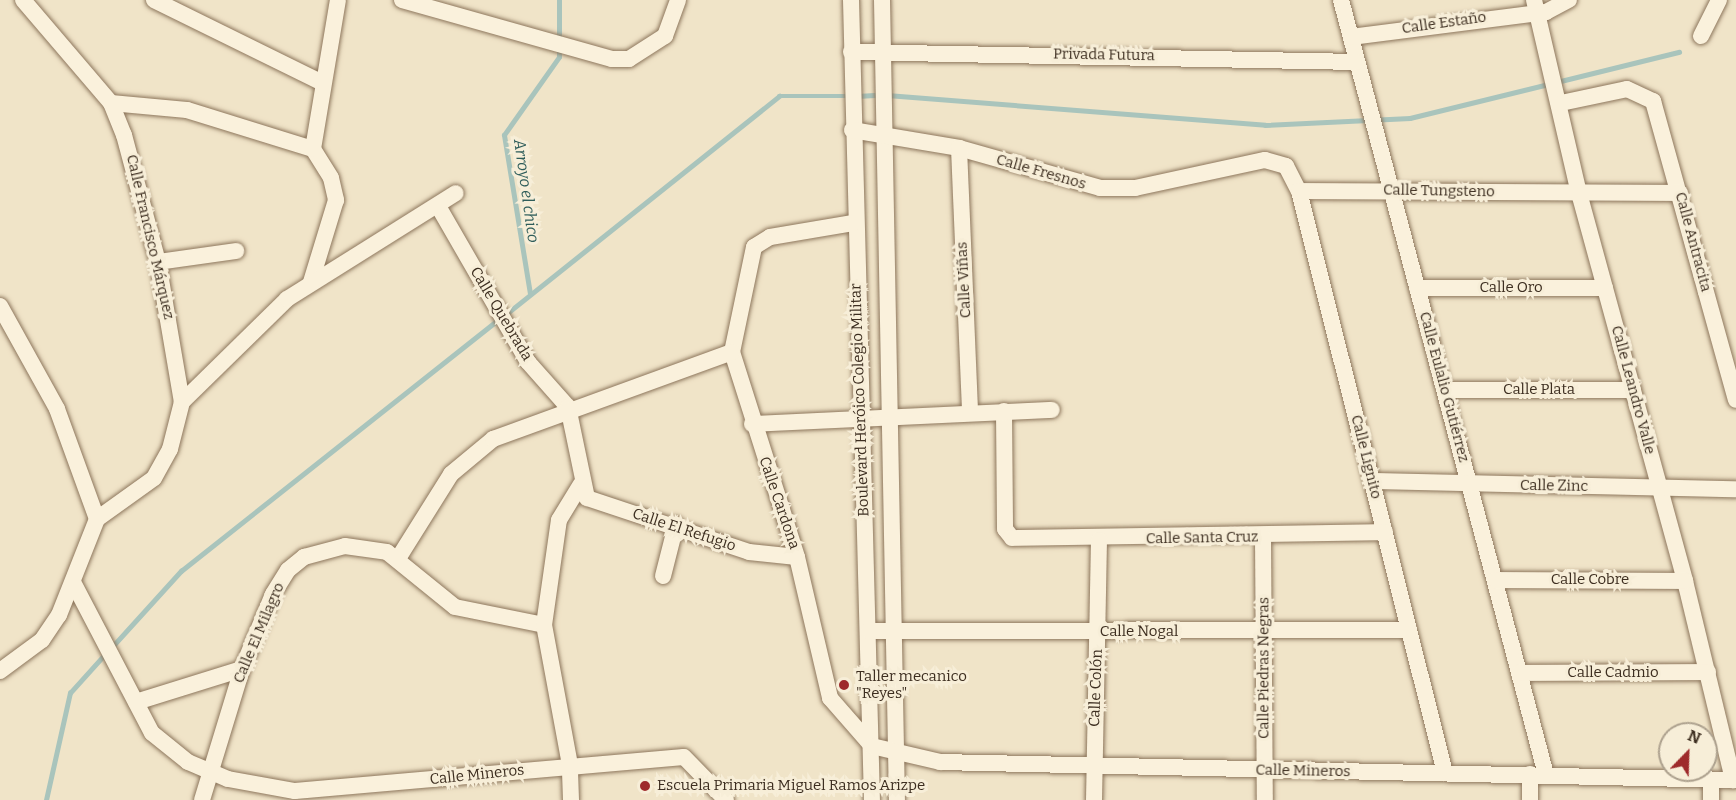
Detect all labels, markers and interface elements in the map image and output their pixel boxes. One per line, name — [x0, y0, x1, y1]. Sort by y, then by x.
street label: Calle Estaño — [1401, 8, 1487, 38]
street label: Privada Futura — [1053, 45, 1155, 65]
water label: Arroyo el chico — [509, 138, 543, 244]
street label: Calle Fresnos — [994, 151, 1088, 193]
street label: Calle Francisco Márquez — [122, 153, 178, 321]
street label: Calle Tungsteno — [1383, 181, 1495, 201]
street label: Calle Antracita — [1671, 190, 1715, 294]
street label: Calle Viñas — [953, 241, 975, 319]
street label: Calle Quebrada — [466, 264, 536, 364]
street label: Calle Oro — [1479, 279, 1543, 297]
street label: Boulevard Heróico Colegio Militar — [847, 283, 873, 517]
street label: Calle Eulalio Gutiérrez — [1415, 310, 1473, 464]
street label: Calle Leandro Valle — [1607, 324, 1659, 456]
street label: Calle Plata — [1503, 381, 1575, 399]
street label: Calle Lignito — [1347, 413, 1385, 501]
street label: Calle Cardona — [755, 454, 803, 552]
street label: Calle Zinc — [1520, 476, 1588, 496]
street label: Calle El Refugio — [630, 505, 738, 555]
street label: Calle Santa Cruz — [1146, 528, 1258, 548]
street label: Calle Cobre — [1551, 571, 1629, 589]
street label: Calle El Milagro — [230, 580, 288, 686]
street label: Calle Piedras Negras — [1255, 597, 1273, 739]
street label: Calle Nogal — [1100, 623, 1178, 641]
street label: Calle Colón — [1086, 649, 1106, 727]
street label: Calle Cadmio — [1567, 664, 1659, 682]
place label: Taller mecanico "Reyes" — [856, 667, 967, 702]
marker: Taller mecanico "Reyes" — [837, 678, 851, 692]
north arrow — [1658, 722, 1718, 782]
text: N — [1685, 726, 1704, 748]
street label: Calle Mineros — [429, 761, 525, 789]
street label: Calle Mineros — [1255, 761, 1351, 781]
place label: Escuela Primaria Miguel Ramos Arizpe — [657, 777, 925, 795]
marker: Escuela Primaria Miguel Ramos Arizpe — [638, 779, 652, 793]

